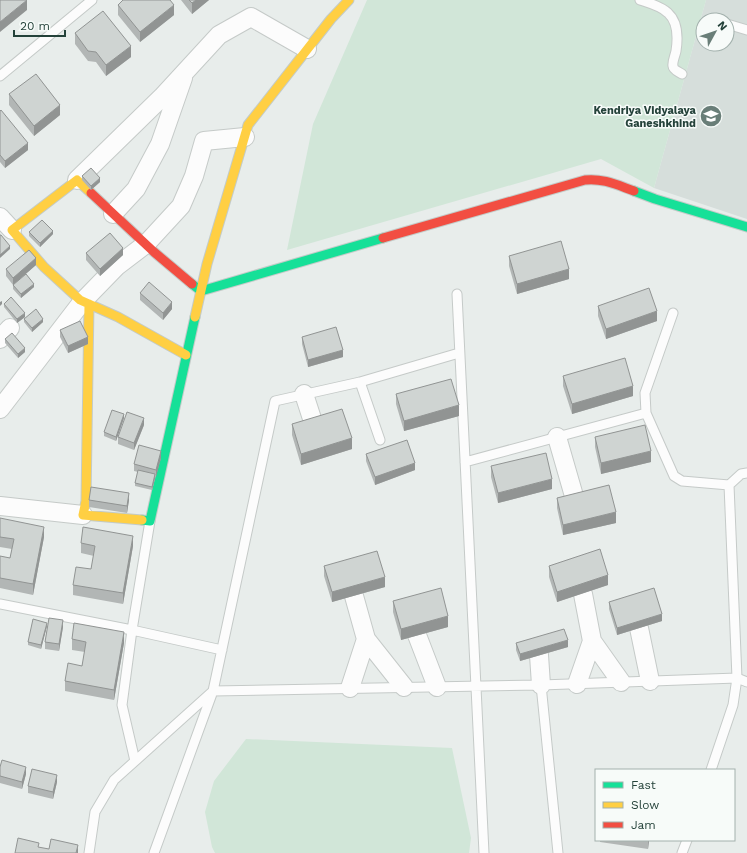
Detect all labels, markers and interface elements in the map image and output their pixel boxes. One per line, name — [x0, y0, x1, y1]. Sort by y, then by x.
scale bar — [14, 12, 65, 38]
north arrow — [695, 12, 735, 52]
text: 20 m — [20, 19, 50, 33]
text: N — [715, 19, 730, 33]
school or university icon: Kendriya Vidyalaya Ganeshkhind — [698, 103, 724, 129]
place label: Kendriya Vidyalaya Ganeshkhind — [593, 104, 697, 130]
legend — [595, 769, 735, 841]
text: Fast — [631, 778, 656, 792]
text: Slow — [631, 798, 659, 812]
text: Jam — [631, 818, 656, 832]

